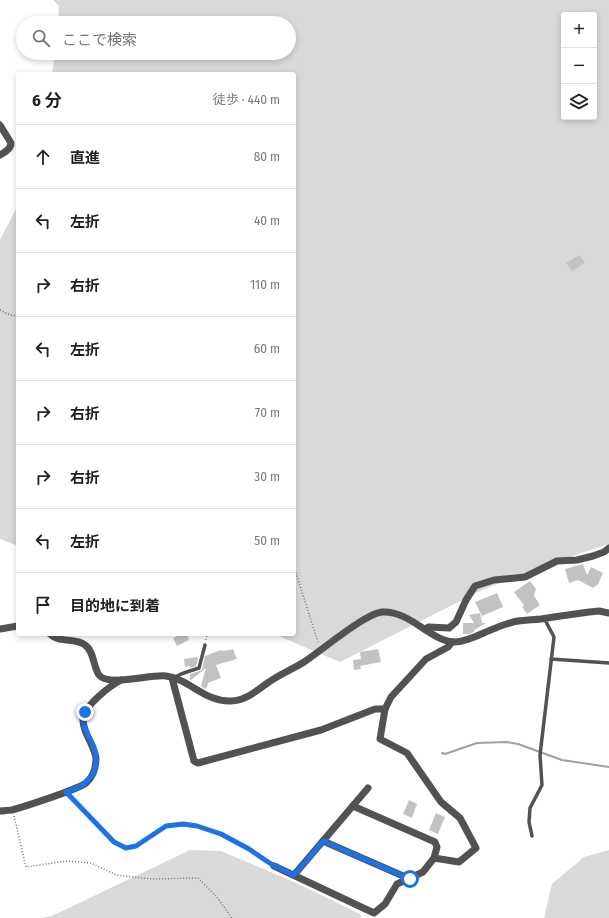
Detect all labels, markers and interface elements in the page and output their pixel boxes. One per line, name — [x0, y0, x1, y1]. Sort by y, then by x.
map controls — [561, 12, 597, 120]
button: + — [561, 12, 597, 48]
search box — [16, 16, 296, 60]
icon: search — [30, 27, 52, 49]
text: ここで検索 — [62, 31, 137, 49]
button: − — [561, 48, 597, 84]
button: layers — [561, 84, 597, 120]
text: 6 分 — [32, 90, 61, 111]
text: 徒歩 · 440 m — [213, 92, 280, 107]
icon: ahead — [32, 146, 54, 168]
text: 直進 — [70, 149, 100, 167]
text: 80 m — [254, 149, 280, 164]
icon: left — [32, 210, 54, 232]
text: 左折 — [70, 213, 100, 231]
text: 40 m — [254, 213, 280, 228]
icon: right — [32, 274, 54, 296]
text: 右折 — [70, 277, 100, 295]
text: 110 m — [250, 277, 280, 292]
icon: left — [32, 338, 54, 360]
text: 左折 — [70, 341, 100, 359]
text: 60 m — [254, 341, 280, 356]
icon: right — [32, 402, 54, 424]
text: 右折 — [70, 405, 100, 423]
text: 70 m — [255, 405, 280, 420]
icon: right — [32, 466, 54, 488]
text: 右折 — [70, 469, 100, 487]
text: 30 m — [254, 469, 280, 484]
icon: left — [32, 530, 54, 552]
text: 左折 — [70, 533, 100, 551]
text: 50 m — [254, 533, 280, 548]
icon: arrive — [32, 594, 54, 616]
text: 目的地に到着 — [70, 597, 160, 615]
route end — [76, 703, 94, 721]
route start — [401, 870, 419, 888]

